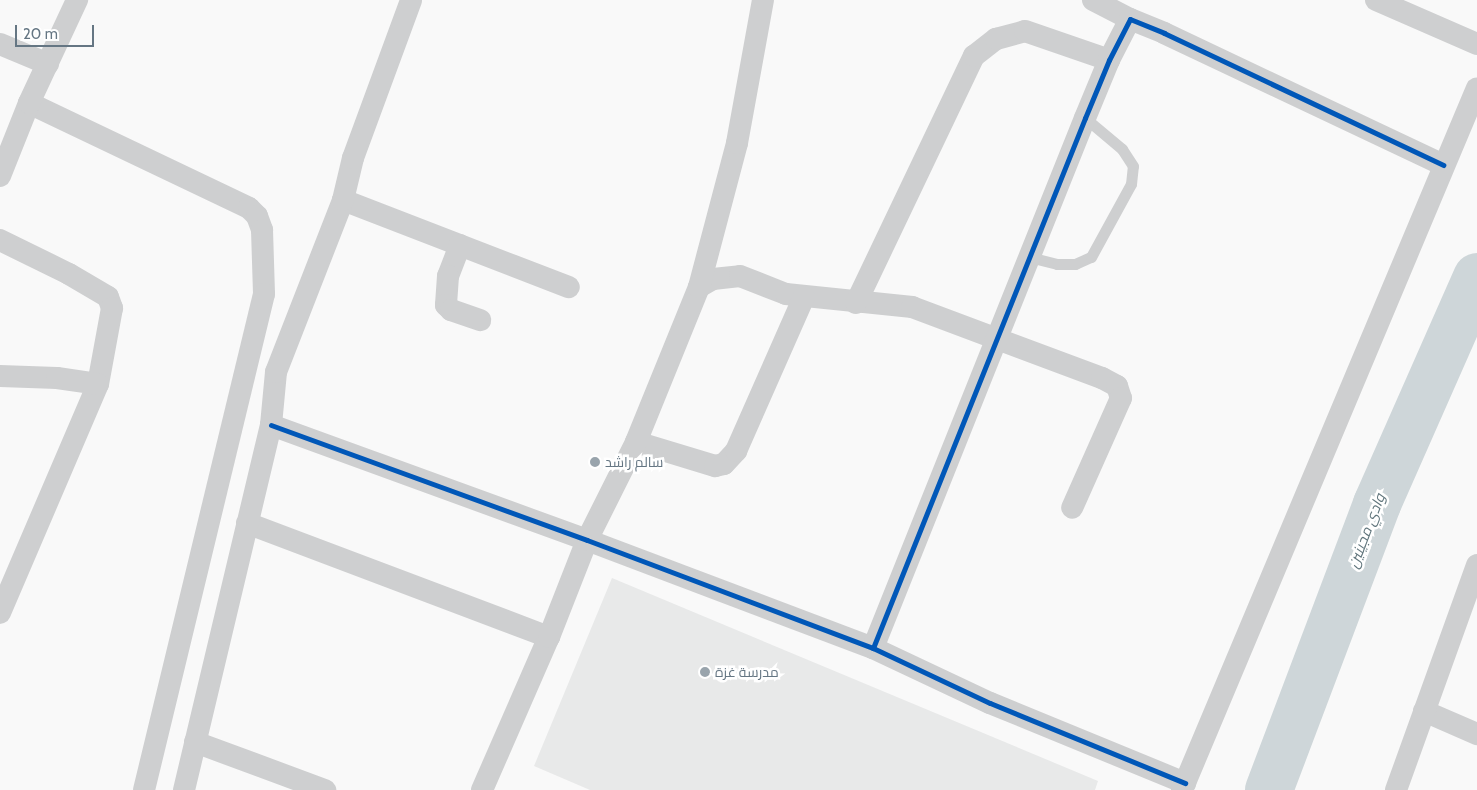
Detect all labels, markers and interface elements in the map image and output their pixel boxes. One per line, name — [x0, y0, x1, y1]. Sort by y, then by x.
scale bar — [18, 15, 96, 47]
text: 20 m — [23, 25, 58, 43]
place label: سالم راشد — [605, 454, 663, 470]
marker: سالم راشد — [589, 456, 601, 468]
water label: وادي مجينين — [1345, 491, 1389, 571]
place label: مدرسة غزة — [715, 664, 779, 680]
marker: مدرسة غزة — [699, 666, 711, 678]

